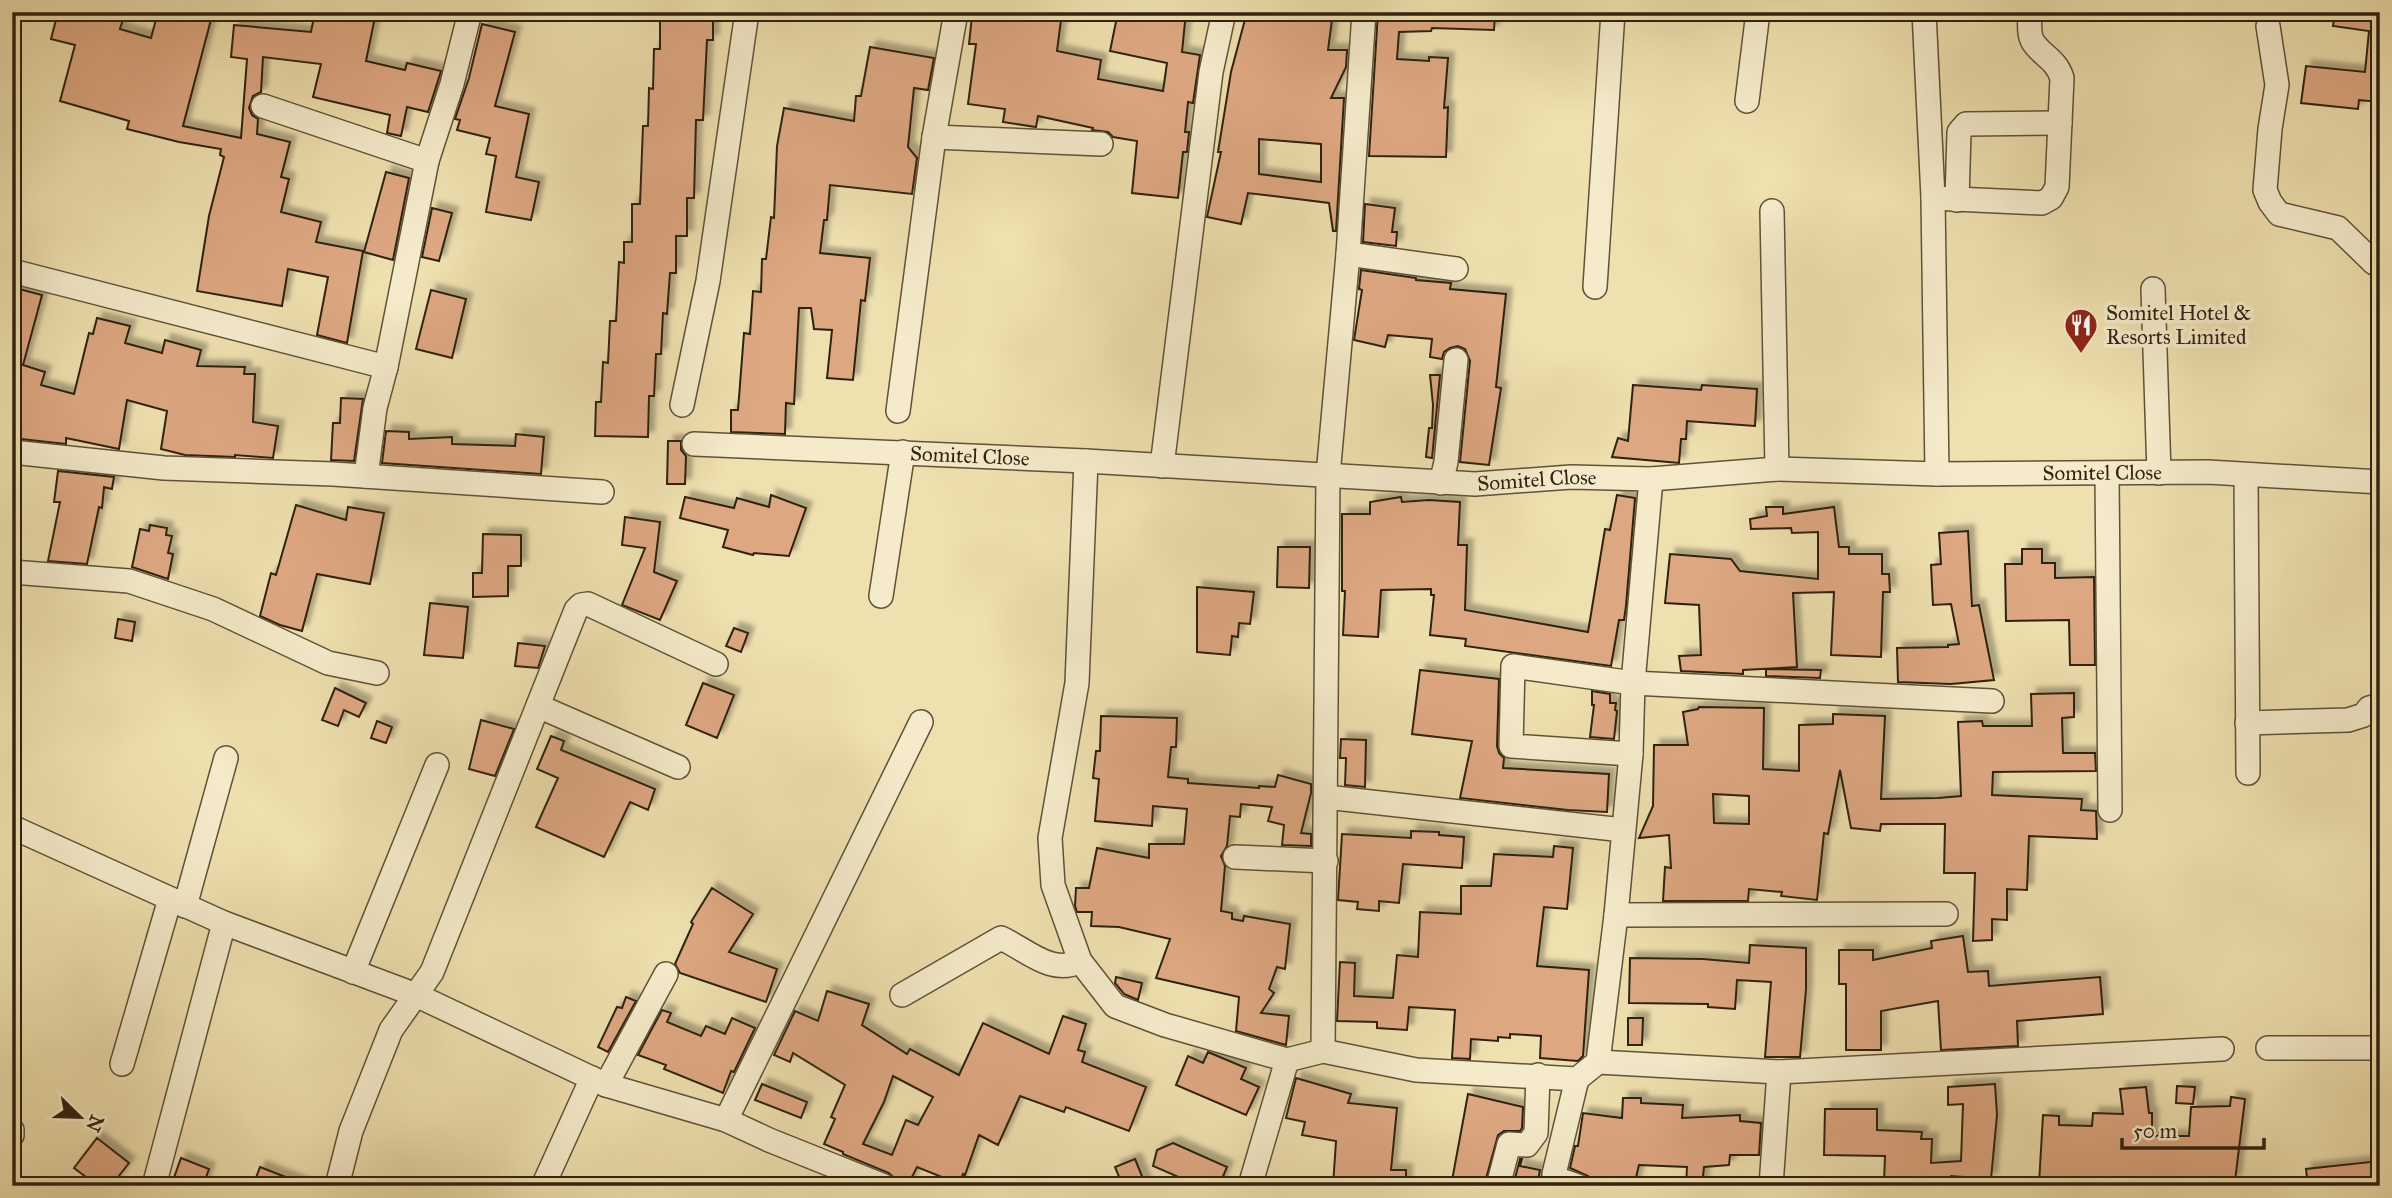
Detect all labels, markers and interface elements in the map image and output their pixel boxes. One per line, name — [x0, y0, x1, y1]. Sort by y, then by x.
place label: Somitel Hotel & Resorts Limited — [2106, 300, 2251, 350]
restaurant icon: Somitel Hotel & Resorts Limited — [2062, 306, 2100, 355]
street label: Somitel Close — [909, 440, 1030, 472]
street label: Somitel Close — [2042, 459, 2162, 486]
street label: Somitel Close — [1476, 464, 1597, 497]
north arrow — [46, 1082, 116, 1152]
scale bar — [2122, 1107, 2264, 1151]
text: N — [81, 1112, 109, 1135]
text: 50 m — [2133, 1118, 2178, 1144]

